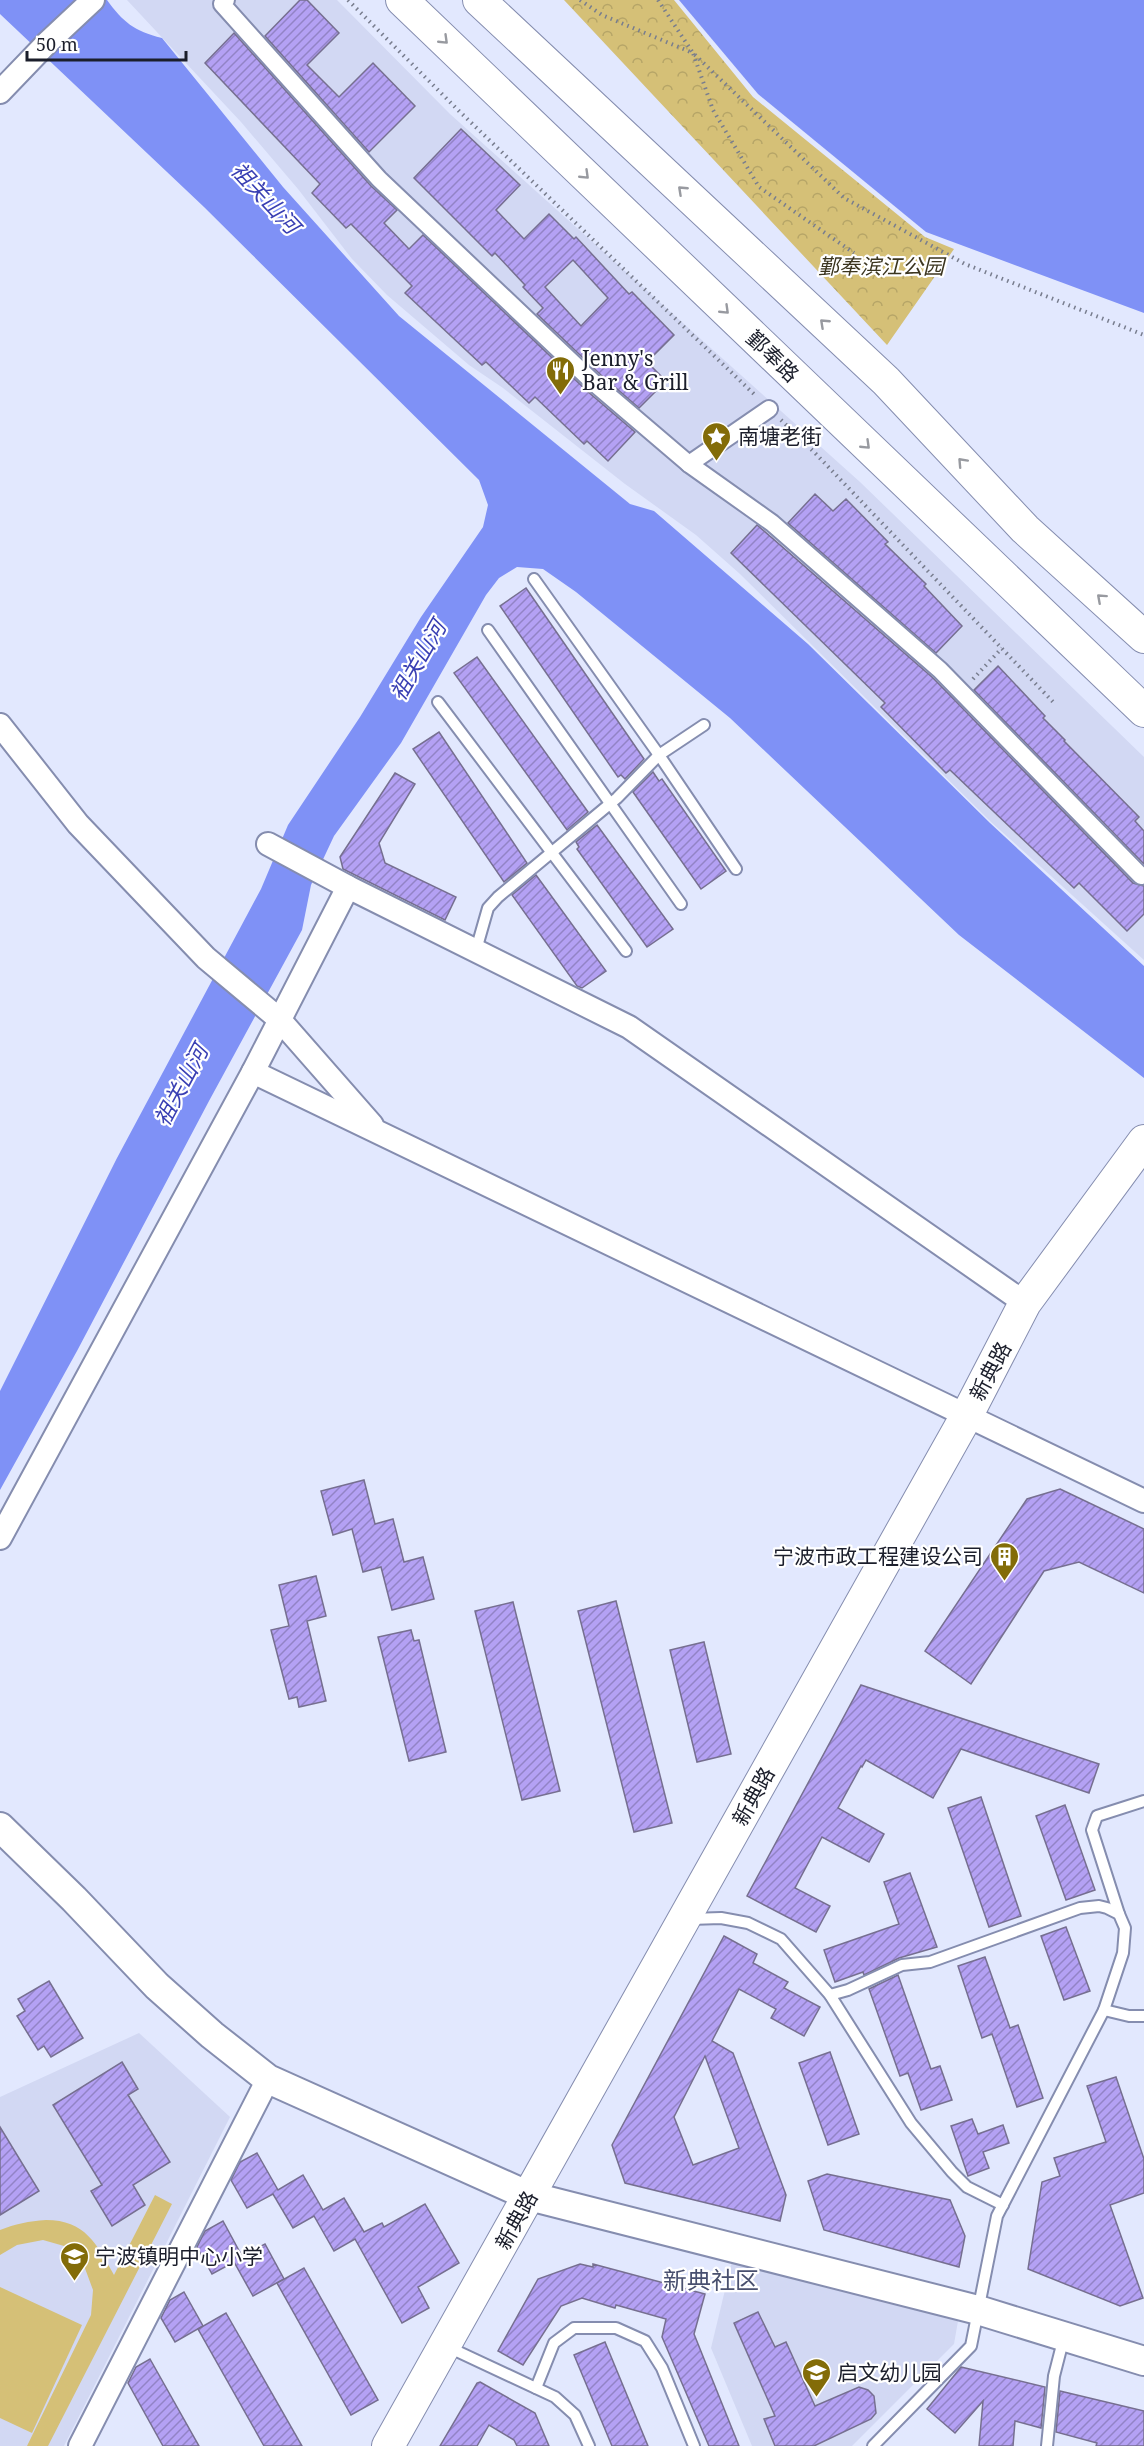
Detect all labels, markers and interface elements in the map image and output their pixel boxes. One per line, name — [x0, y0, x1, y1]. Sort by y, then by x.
scale bar — [27, 24, 186, 62]
text: 50 m — [36, 32, 78, 56]
one-way arrow — [436, 33, 447, 44]
water label: 祖关山河 — [225, 155, 310, 242]
one-way arrow — [577, 168, 588, 179]
one-way arrow — [678, 186, 689, 197]
park label: 鄞奉滨江公园 — [818, 252, 947, 280]
one-way arrow — [718, 303, 729, 314]
one-way arrow — [821, 320, 832, 331]
street label: 鄞奉路 — [741, 324, 805, 388]
place label: Jenny's Bar & Grill — [581, 344, 689, 396]
restaurant icon: Jenny's Bar & Grill — [545, 354, 577, 396]
place icon: 南塘老街 — [701, 420, 733, 462]
place label: 南塘老街 — [738, 422, 822, 450]
one-way arrow — [859, 438, 870, 449]
one-way arrow — [958, 458, 969, 469]
one-way arrow — [1097, 594, 1108, 605]
water label: 祖关山河 — [382, 611, 454, 706]
water label: 祖关山河 — [146, 1036, 216, 1131]
street label: 新典路 — [963, 1337, 1017, 1405]
building icon: 宁波市政工程建设公司 — [988, 1540, 1020, 1582]
place label: 宁波市政工程建设公司 — [773, 1542, 983, 1570]
street label: 新典路 — [725, 1762, 781, 1830]
street label: 新典路 — [488, 2186, 544, 2254]
school or university icon: 宁波镇明中心小学 — [58, 2240, 90, 2282]
place label: 宁波镇明中心小学 — [95, 2242, 263, 2270]
district label: 新典社区 — [663, 2263, 759, 2296]
school or university icon: 启文幼儿园 — [800, 2356, 832, 2398]
place label: 启文幼儿园 — [837, 2358, 942, 2386]

